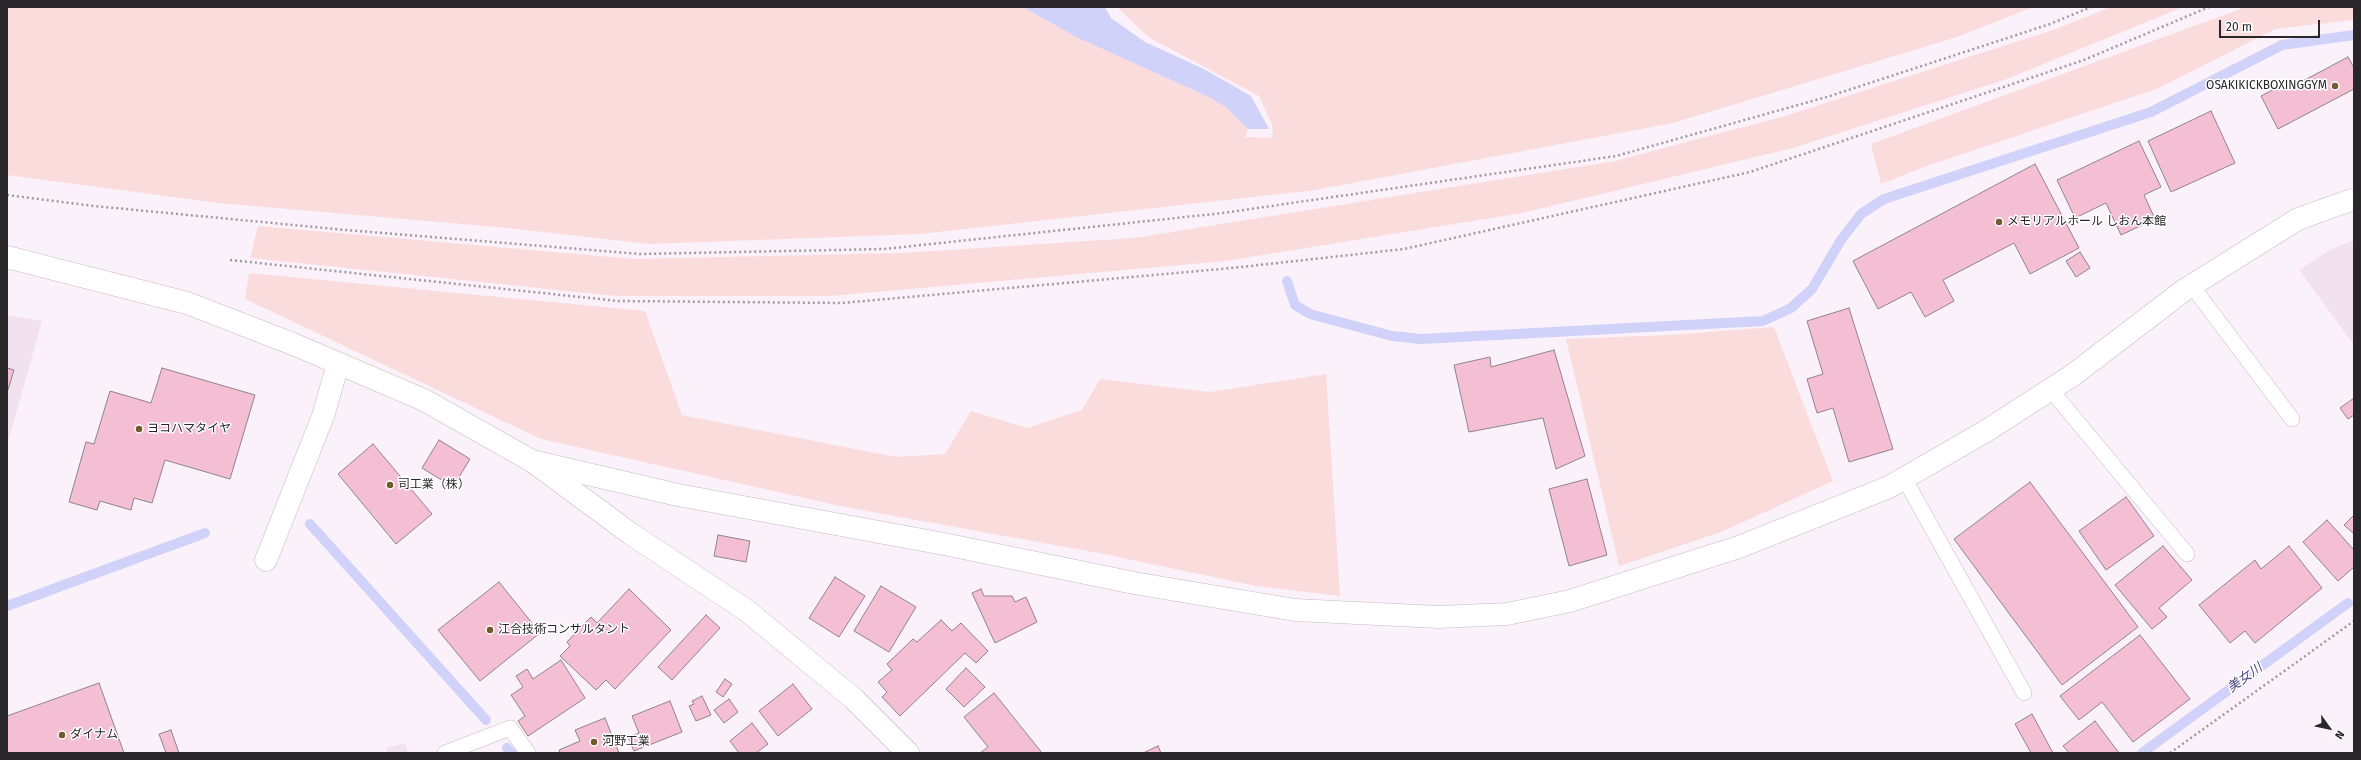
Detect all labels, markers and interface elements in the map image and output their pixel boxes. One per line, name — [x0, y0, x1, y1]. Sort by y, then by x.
scale bar — [2221, 12, 2322, 38]
text: 20 m — [2226, 20, 2252, 34]
place label: OSAKIKICKBOXINGGYM — [2206, 79, 2327, 93]
marker: OSAKIKICKBOXINGGYM — [2330, 81, 2340, 91]
place label: メモリアルホール しおん本館 — [2007, 215, 2166, 229]
marker: メモリアルホール しおん本館 — [1994, 217, 2004, 227]
place label: ヨコハマタイヤ — [147, 422, 231, 436]
marker: ヨコハマタイヤ — [134, 424, 144, 434]
place label: 司工業（株） — [398, 478, 470, 492]
marker: 司工業（株） — [385, 480, 395, 490]
place label: 江合技術コンサルタント — [498, 623, 630, 637]
marker: 江合技術コンサルタント — [485, 625, 495, 635]
water label: 美女川 — [2225, 660, 2265, 696]
north arrow — [2309, 708, 2349, 748]
place label: ダイナム — [70, 728, 118, 742]
text: N — [2332, 728, 2347, 741]
marker: ダイナム — [57, 730, 67, 740]
place label: 河野工業 — [602, 735, 650, 749]
marker: 河野工業 — [589, 737, 599, 747]

